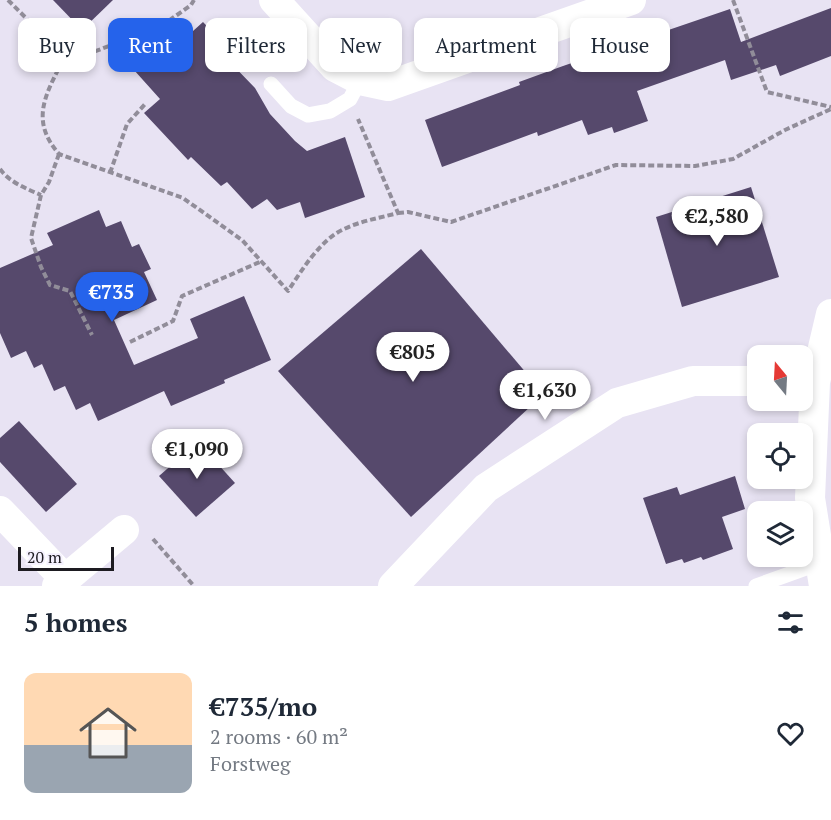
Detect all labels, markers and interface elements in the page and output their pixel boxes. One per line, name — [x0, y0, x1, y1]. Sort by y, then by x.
chip: Buy — [18, 18, 96, 72]
chip: Rent — [108, 18, 193, 72]
chip: Filters — [205, 18, 307, 72]
chip: New — [319, 18, 402, 72]
chip: Apartment — [414, 18, 558, 72]
chip: House — [570, 18, 670, 72]
pin: €2,580 — [668, 196, 766, 247]
text: €2,580 — [686, 202, 748, 229]
pin: €735 — [76, 272, 148, 323]
text: €735 — [89, 278, 135, 305]
pin: €805 — [377, 332, 449, 383]
text: €805 — [390, 338, 436, 365]
north arrow — [747, 345, 813, 411]
map controls — [747, 345, 813, 567]
pin: €1,630 — [496, 370, 594, 421]
text: €1,630 — [514, 376, 576, 403]
button: locate — [747, 423, 813, 489]
pin: €1,090 — [148, 429, 246, 480]
text: €1,090 — [166, 435, 228, 462]
button: layers — [747, 501, 813, 567]
scale bar — [18, 544, 114, 572]
text: 20 m — [27, 546, 62, 568]
text: 5 homes — [24, 605, 128, 639]
icon: filters — [774, 606, 807, 639]
text: €735/mo — [210, 689, 317, 723]
icon: home — [72, 697, 144, 769]
icon: heart — [774, 717, 807, 750]
text: 2 rooms · 60 m² — [210, 723, 348, 750]
text: Forstweg — [210, 750, 291, 777]

